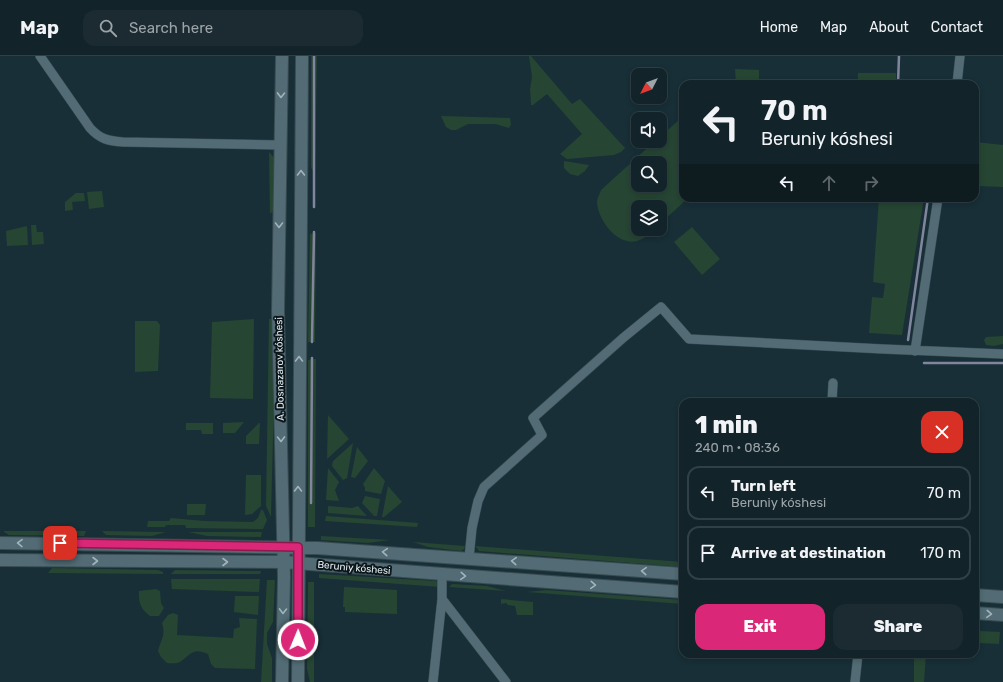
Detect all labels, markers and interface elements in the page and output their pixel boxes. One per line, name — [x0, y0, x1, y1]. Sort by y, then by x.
search box — [83, 10, 363, 46]
text: Map — [20, 16, 59, 39]
icon: search — [97, 17, 119, 39]
text: Search here — [129, 19, 213, 37]
text: Home — [760, 19, 798, 36]
text: Map — [820, 19, 847, 36]
text: About — [869, 19, 909, 36]
text: Contact — [931, 19, 983, 36]
north arrow — [631, 68, 667, 104]
map controls — [631, 68, 667, 236]
one-way arrow — [277, 92, 285, 98]
text: 70 m — [761, 94, 828, 127]
icon: left — [695, 96, 747, 148]
button: sound — [631, 112, 667, 148]
text: Beruniy kóshesi — [761, 128, 893, 150]
button: search — [631, 156, 667, 192]
one-way arrow — [297, 170, 305, 176]
icon: left — [776, 172, 798, 194]
icon: ahead — [818, 172, 840, 194]
icon: right — [860, 172, 882, 194]
button: layers — [631, 200, 667, 236]
one-way arrow — [275, 222, 283, 228]
street label: A. Dosnazarov kóshesi — [273, 317, 287, 421]
one-way arrow — [295, 356, 303, 362]
text: 1 min — [695, 411, 758, 439]
button: close — [921, 411, 963, 453]
one-way arrow — [277, 436, 285, 442]
text: 240 m · 08:36 — [695, 440, 780, 455]
text: Turn left — [731, 477, 796, 495]
icon: left — [697, 482, 719, 504]
text: 70 m — [927, 484, 961, 502]
one-way arrow — [294, 486, 302, 492]
text: Beruniy kóshesi — [731, 495, 826, 510]
pin — [43, 526, 77, 560]
icon: arrive — [49, 532, 71, 554]
one-way arrow — [17, 539, 23, 547]
icon: arrive — [697, 542, 719, 564]
text: Arrive at destination — [731, 544, 886, 562]
text: 170 m — [920, 544, 961, 562]
one-way arrow — [382, 548, 388, 557]
one-way arrow — [92, 557, 98, 565]
one-way arrow — [511, 557, 518, 566]
one-way arrow — [222, 558, 228, 566]
street label: Beruniy kóshesi — [317, 559, 391, 577]
one-way arrow — [641, 566, 647, 575]
one-way arrow — [460, 571, 466, 580]
one-way arrow — [590, 581, 596, 590]
button: Exit — [695, 604, 825, 650]
button: Share — [833, 604, 963, 650]
one-way arrow — [279, 608, 287, 614]
one-way arrow — [986, 610, 992, 619]
position arrow — [277, 619, 319, 661]

